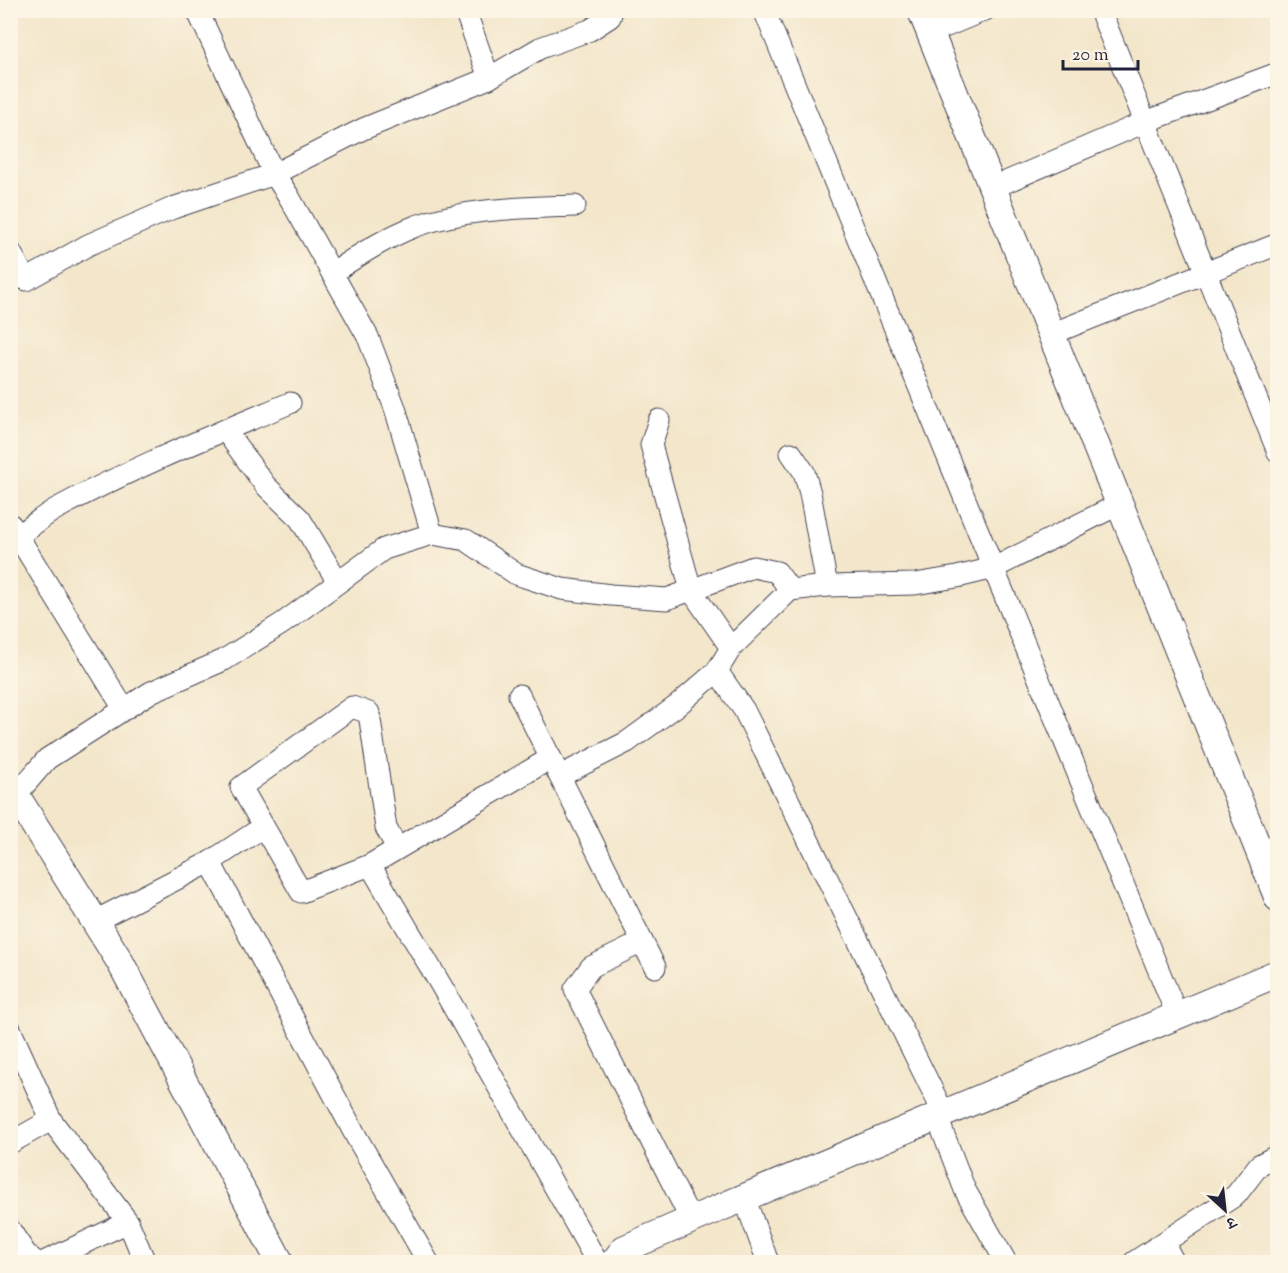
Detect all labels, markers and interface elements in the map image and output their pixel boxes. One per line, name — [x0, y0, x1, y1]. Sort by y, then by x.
scale bar — [1063, 33, 1138, 71]
text: 20 m — [1072, 43, 1109, 69]
north arrow — [1195, 1180, 1255, 1240]
text: उ — [1220, 1209, 1240, 1234]

